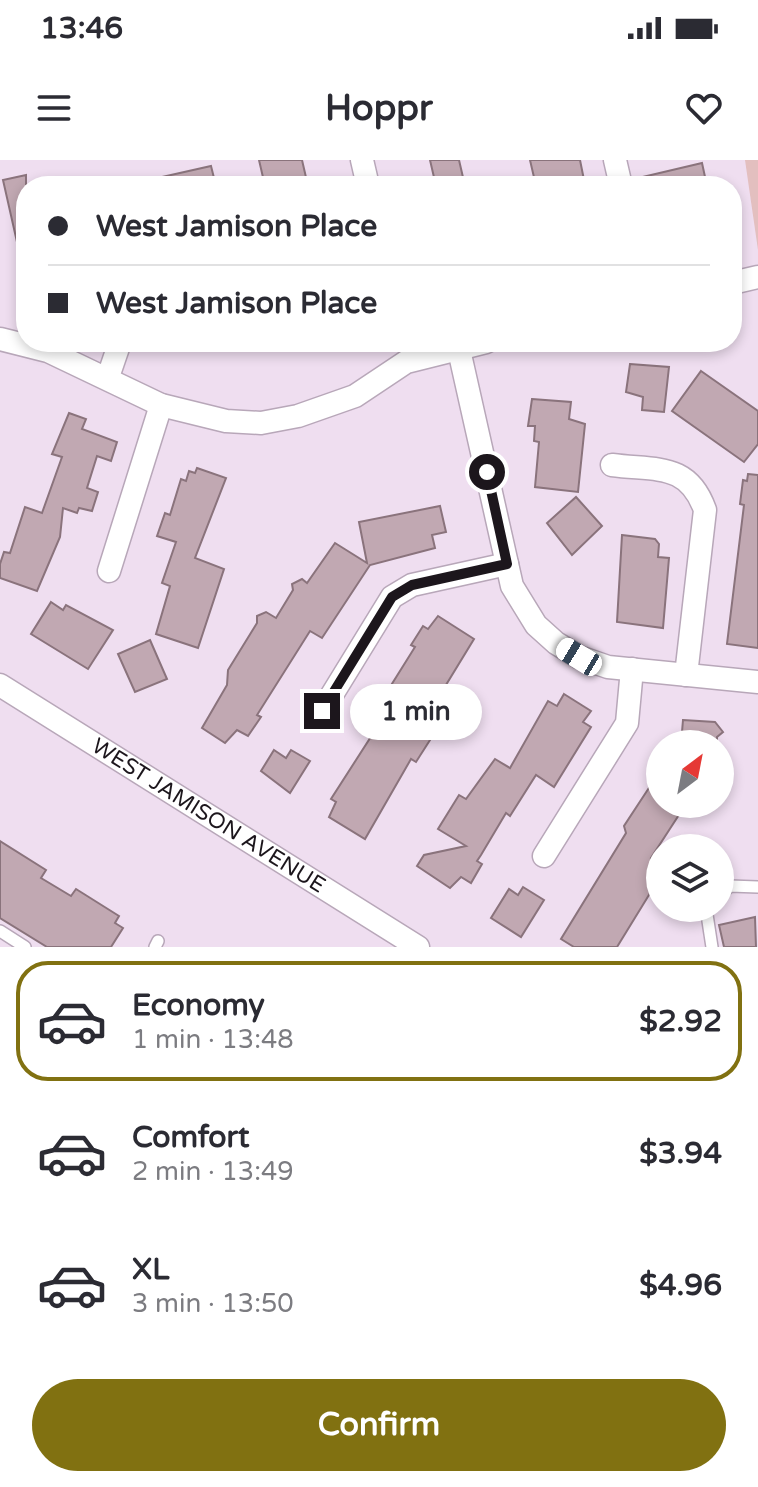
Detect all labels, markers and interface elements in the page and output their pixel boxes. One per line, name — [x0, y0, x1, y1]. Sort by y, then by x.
text: 13:46 — [40, 10, 123, 47]
icon: menu — [32, 86, 76, 130]
icon: heart — [682, 86, 726, 130]
text: Hoppr — [325, 87, 433, 130]
text: West Jamison Place — [96, 208, 377, 245]
text: West Jamison Place — [96, 285, 377, 322]
route start — [469, 454, 505, 490]
car — [552, 634, 606, 680]
callout: 1 min — [350, 683, 482, 739]
route end — [304, 693, 340, 729]
text: 1 min — [381, 696, 451, 727]
north arrow — [646, 730, 734, 818]
map controls — [646, 730, 734, 922]
street label: WEST JAMISON AVENUE — [87, 733, 330, 898]
button: layers — [646, 834, 734, 922]
icon: car — [36, 985, 108, 1057]
text: Economy — [132, 987, 265, 1024]
text: $2.92 — [639, 1003, 722, 1040]
text: 1 min · 13:48 — [132, 1024, 294, 1055]
icon: car — [36, 1117, 108, 1189]
text: Comfort — [132, 1119, 250, 1156]
text: $3.94 — [639, 1135, 722, 1172]
text: 2 min · 13:49 — [132, 1156, 294, 1187]
icon: car — [36, 1249, 108, 1321]
text: XL — [132, 1251, 169, 1288]
text: $4.96 — [639, 1267, 722, 1304]
text: 3 min · 13:50 — [132, 1288, 294, 1319]
button: Confirm — [32, 1379, 726, 1471]

